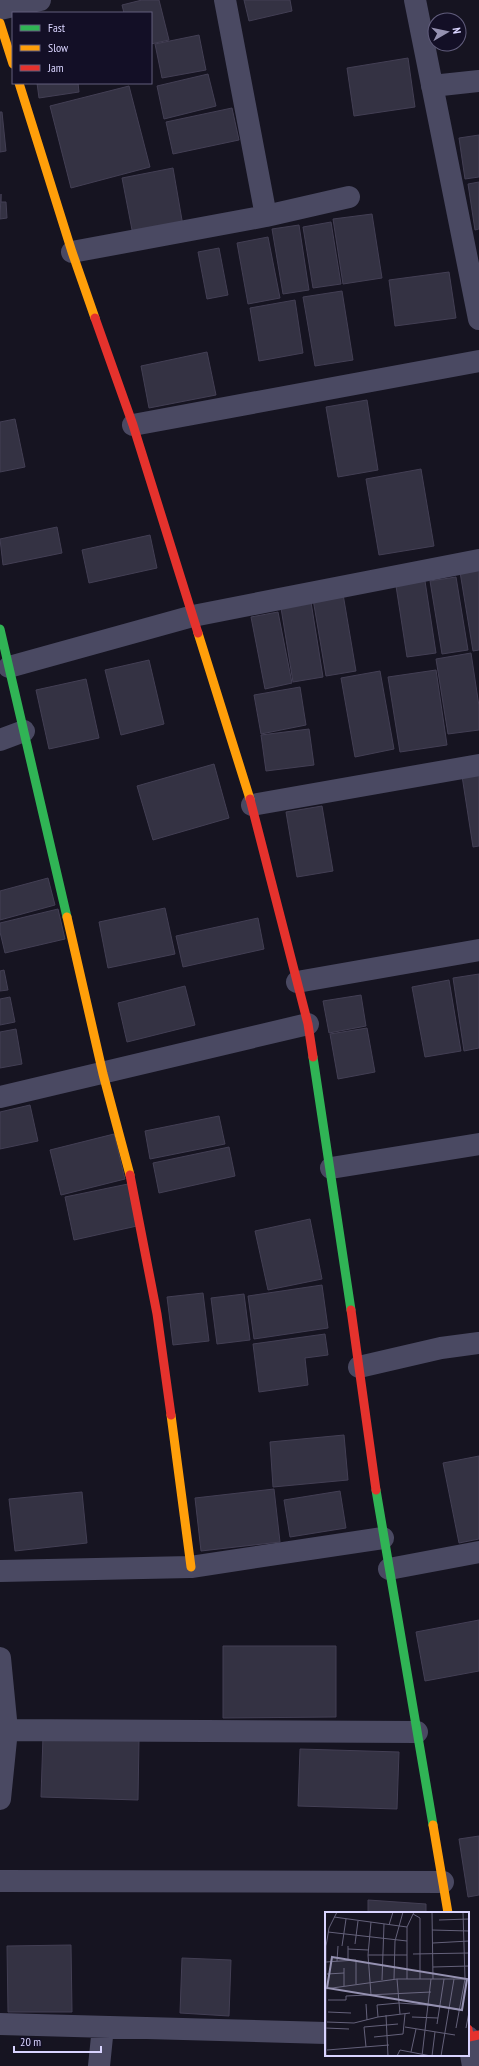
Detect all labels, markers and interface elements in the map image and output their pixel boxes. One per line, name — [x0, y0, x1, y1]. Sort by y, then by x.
legend — [12, 12, 152, 84]
north arrow — [427, 12, 467, 52]
text: Fast — [48, 20, 66, 35]
text: N — [449, 26, 464, 35]
text: Slow — [48, 40, 69, 55]
text: Jam — [47, 60, 64, 75]
inset map — [325, 1912, 469, 2056]
scale bar — [14, 2028, 101, 2054]
text: 20 m — [20, 2034, 41, 2049]

